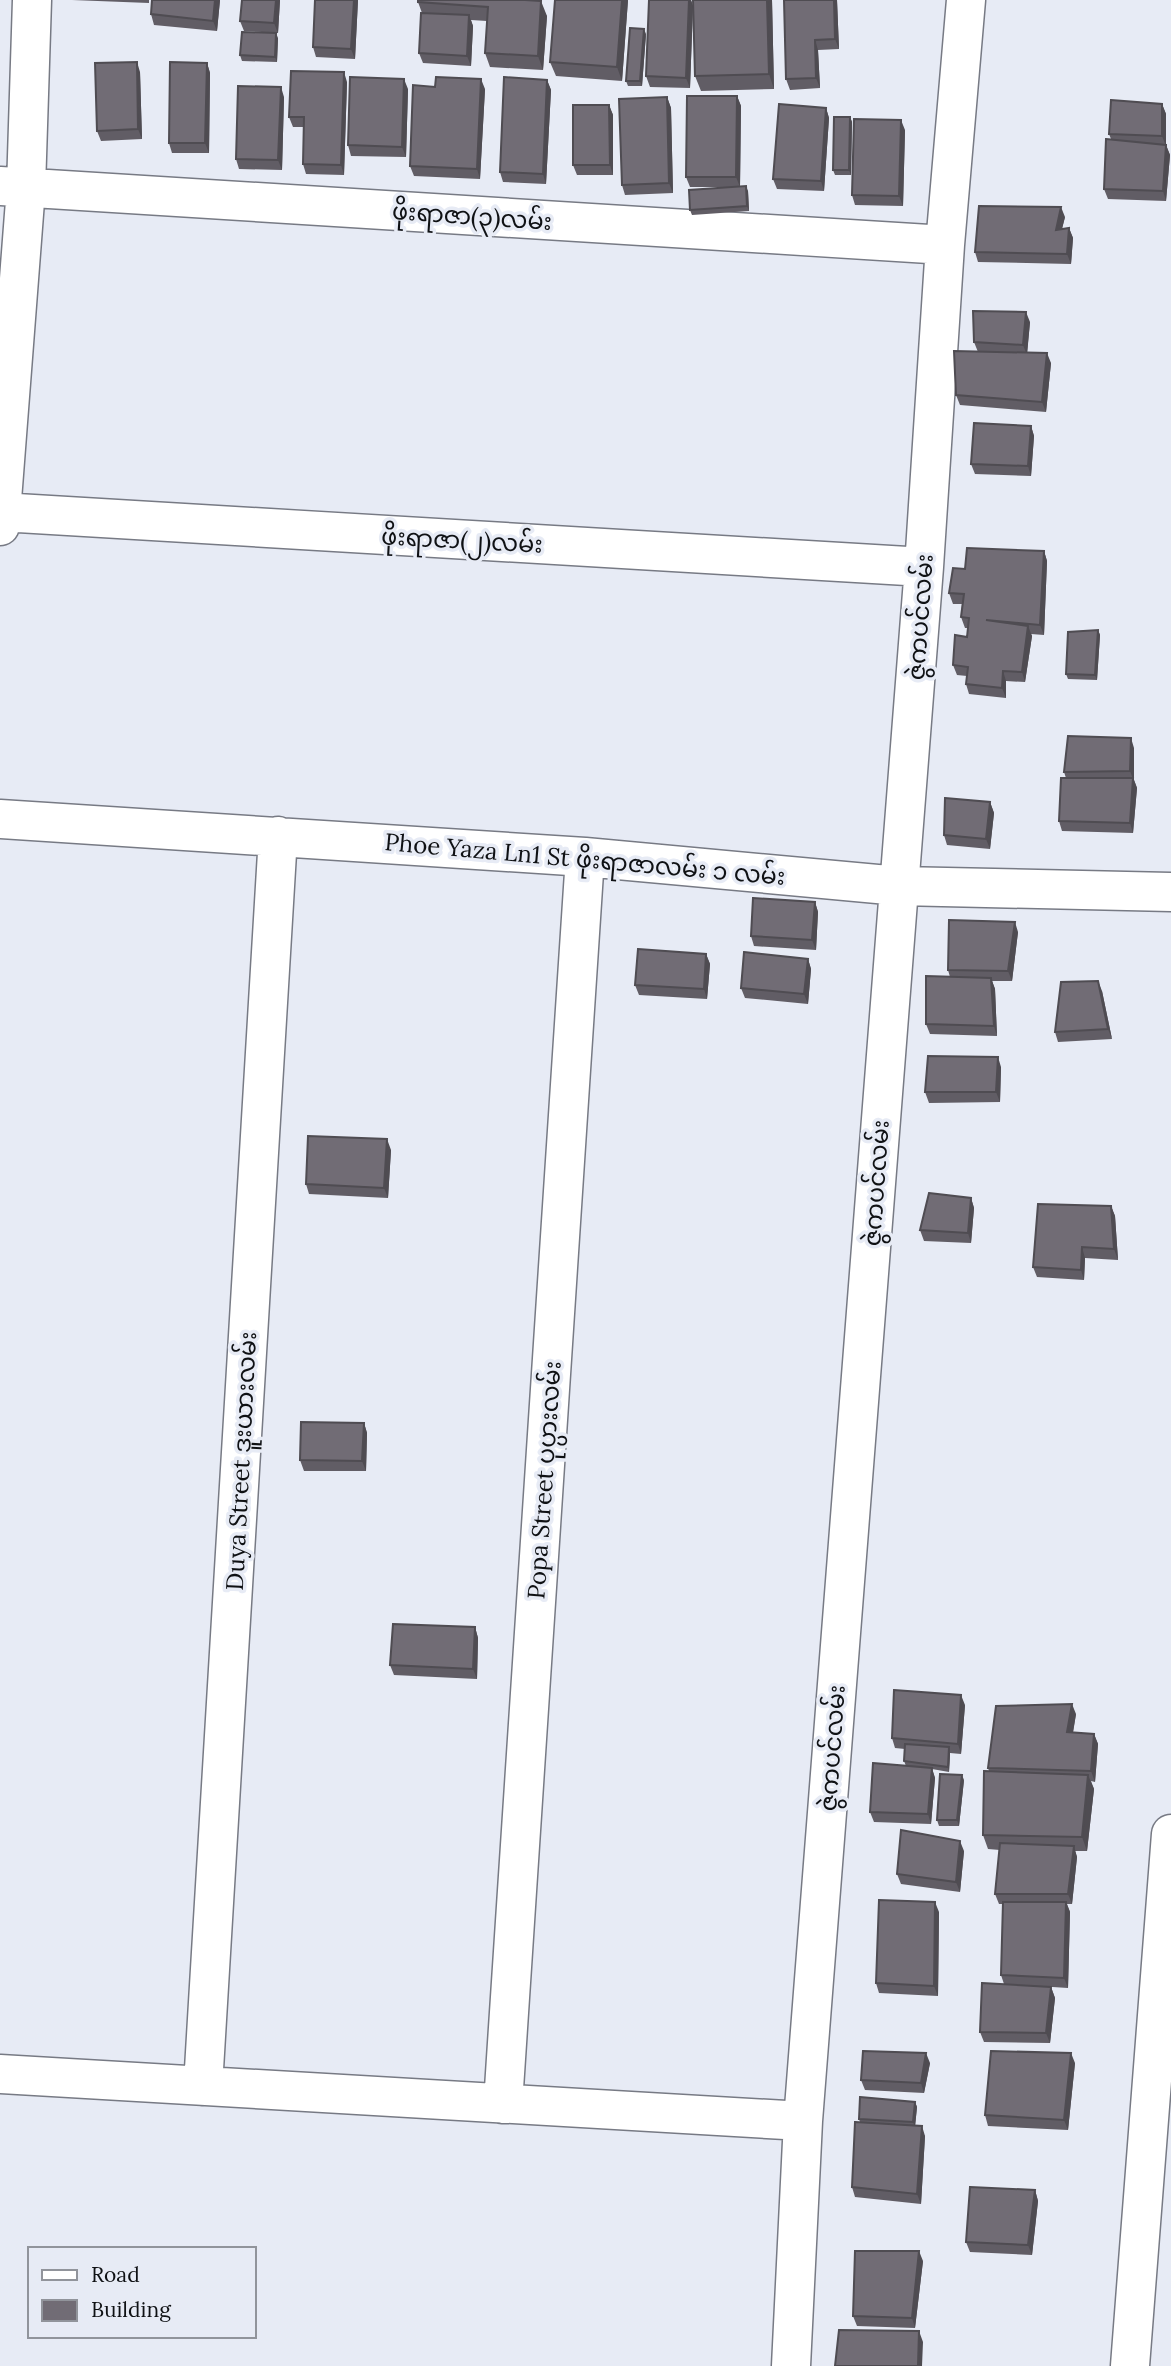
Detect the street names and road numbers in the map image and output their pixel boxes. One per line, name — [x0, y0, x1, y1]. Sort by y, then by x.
street label: ဖိုးရာဇာ(၃)လမ်း — [391, 195, 553, 241]
street label: ဖိုးရာဇာ(၂)လမ်း — [380, 520, 544, 564]
street label: ဇွဲကပင်လမ်း — [900, 553, 943, 682]
street label: Phoe Yaza Ln1 St ဖိုးရာဇာလမ်း ၁ လမ်း — [383, 826, 787, 896]
street label: ဇွဲကပင်လမ်း — [856, 1119, 899, 1248]
street label: Duya Street ဒူးယားလမ်း — [219, 1331, 267, 1591]
street label: Popa Street ပုပ္ပားလမ်း — [520, 1360, 572, 1601]
street label: ဇွဲကပင်လမ်း — [812, 1684, 855, 1813]

